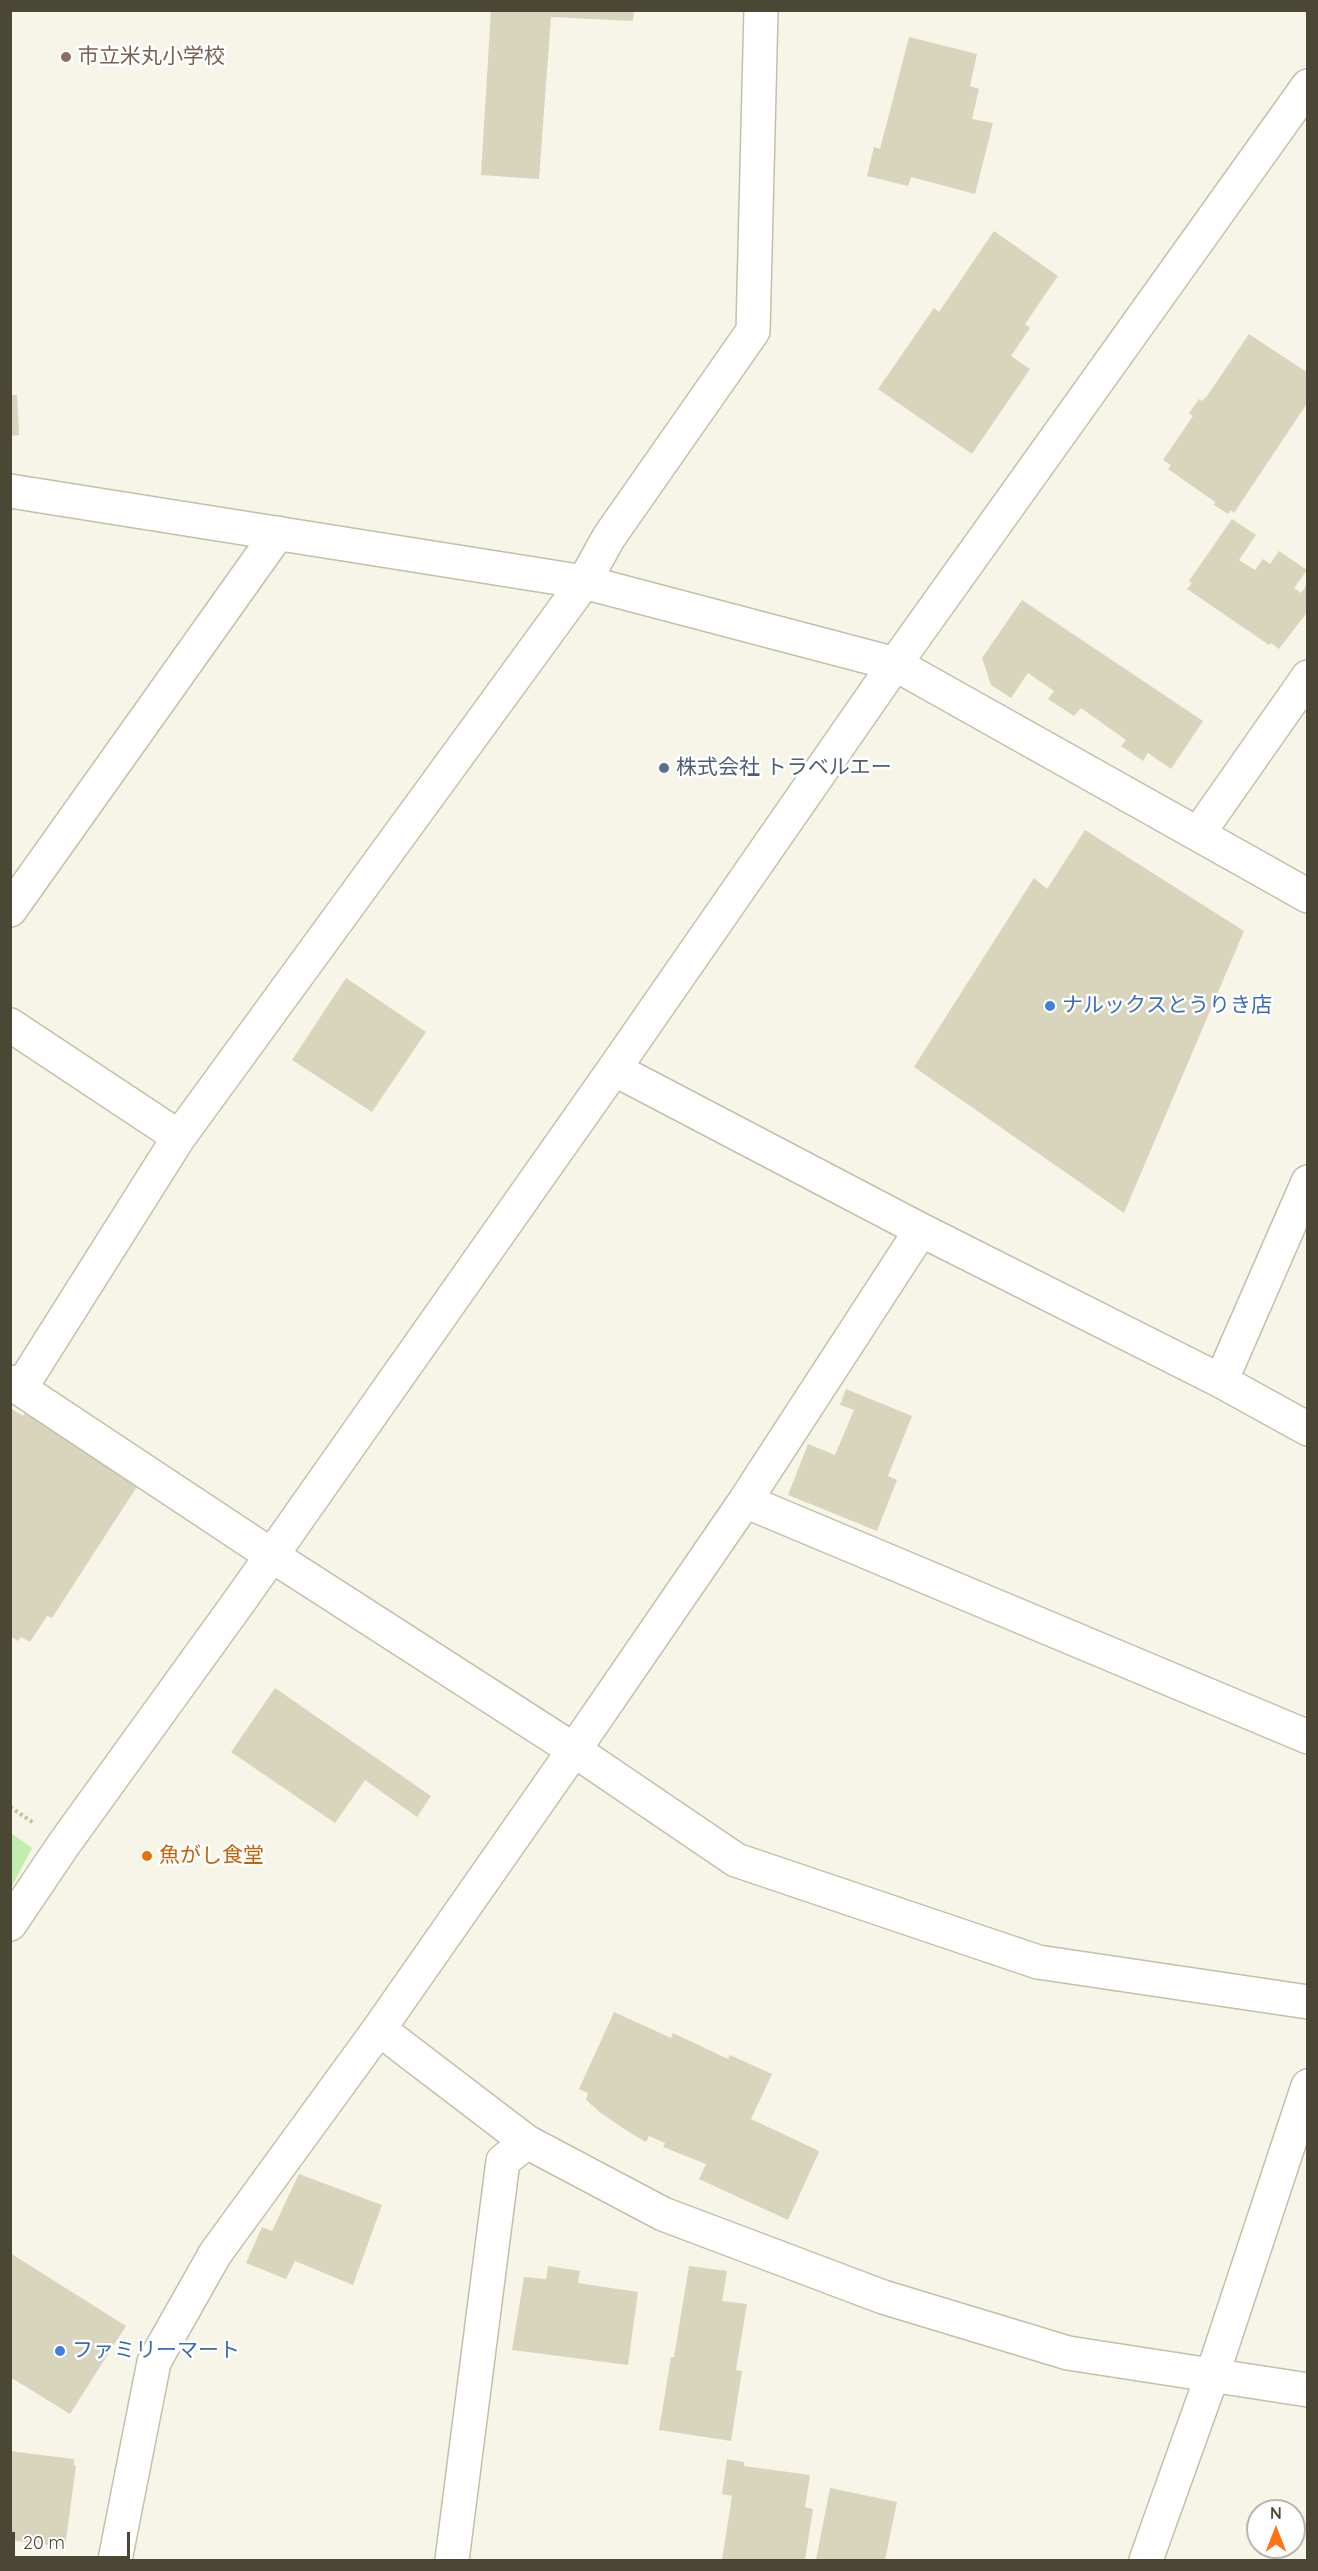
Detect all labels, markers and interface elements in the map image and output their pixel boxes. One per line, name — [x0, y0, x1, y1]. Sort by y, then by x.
place label: 市立米丸小学校 — [78, 44, 225, 70]
marker: 市立米丸小学校 — [59, 50, 73, 64]
place label: 株式会社 トラベルエー — [676, 755, 892, 781]
marker: 株式会社 トラベルエー — [657, 761, 671, 775]
place label: ナルックスとうりき店 — [1062, 993, 1272, 1019]
marker: ナルックスとうりき店 — [1043, 999, 1057, 1013]
place label: 魚がし食堂 — [159, 1843, 264, 1869]
marker: 魚がし食堂 — [140, 1849, 154, 1863]
place label: ファミリーマート — [72, 2338, 240, 2364]
marker: ファミリーマート — [53, 2344, 67, 2358]
north arrow — [1246, 2499, 1306, 2559]
text: N — [1270, 2503, 1282, 2523]
scale bar — [15, 2520, 134, 2558]
text: 20 m — [23, 2531, 65, 2554]

